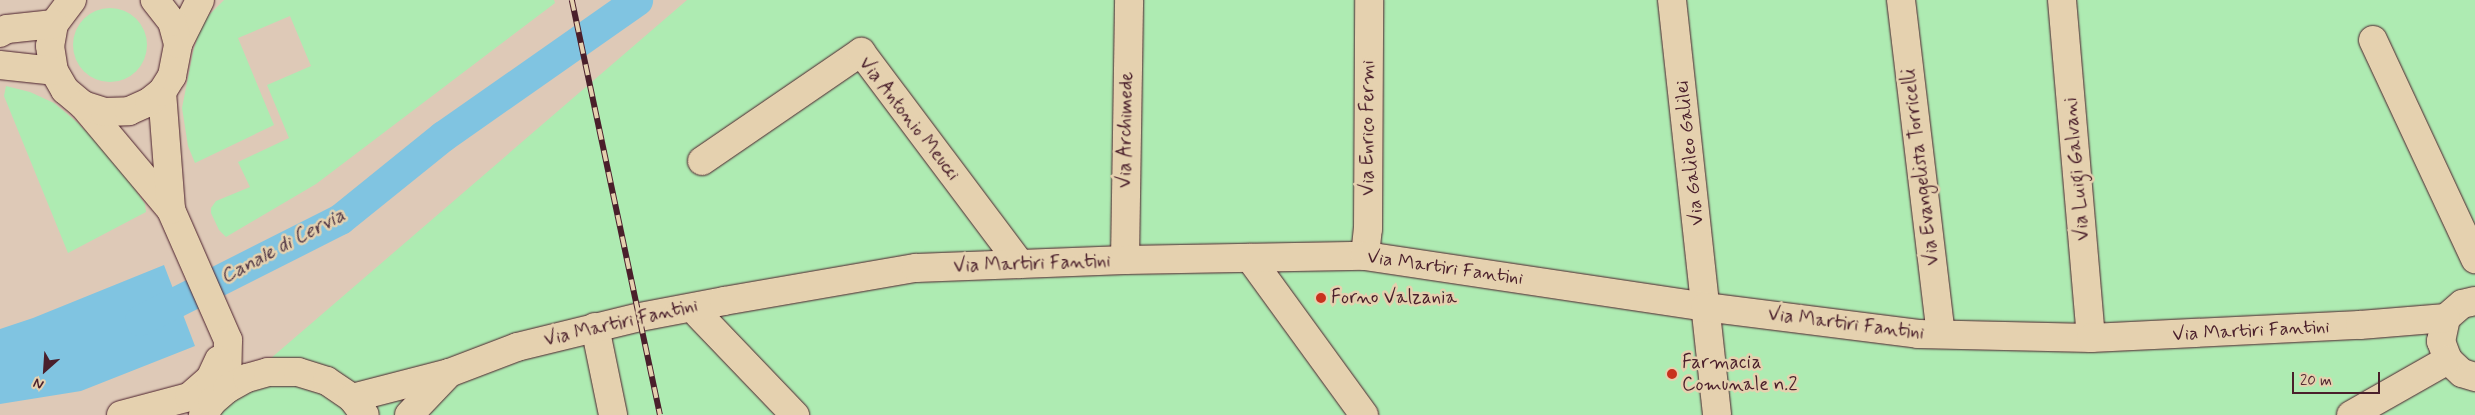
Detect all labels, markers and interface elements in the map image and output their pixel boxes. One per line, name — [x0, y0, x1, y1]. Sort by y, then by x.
street label: Via Antonio Meucci — [854, 53, 964, 185]
street label: Via Enrico Fermi — [1357, 60, 1379, 196]
street label: Via Evangelista Torricelli — [1898, 67, 1944, 267]
street label: Via Archimede — [1114, 72, 1138, 188]
street label: Via Galileo Galilei — [1671, 82, 1709, 224]
street label: Via Luigi Galvani — [2060, 103, 2094, 235]
water label: Canale di Cervia — [215, 202, 351, 290]
street label: Via Martiri Fantini — [1369, 246, 1521, 290]
street label: Via Martiri Fantini — [956, 250, 1108, 278]
place label: Forno Valzania — [1331, 287, 1453, 309]
marker: Forno Valzania — [1315, 292, 1327, 304]
street label: Via Martiri Fantini — [545, 295, 697, 351]
street label: Via Martiri Fantini — [1770, 304, 1922, 344]
street label: Via Martiri Fantini — [2175, 316, 2327, 346]
north arrow — [20, 345, 70, 395]
place label: Farmacia Comunale n.2 — [1682, 352, 1797, 396]
scale bar — [2295, 362, 2382, 394]
marker: Farmacia Comunale n.2 — [1666, 368, 1678, 380]
text: 20 m — [2300, 371, 2332, 391]
text: N — [30, 373, 47, 394]

